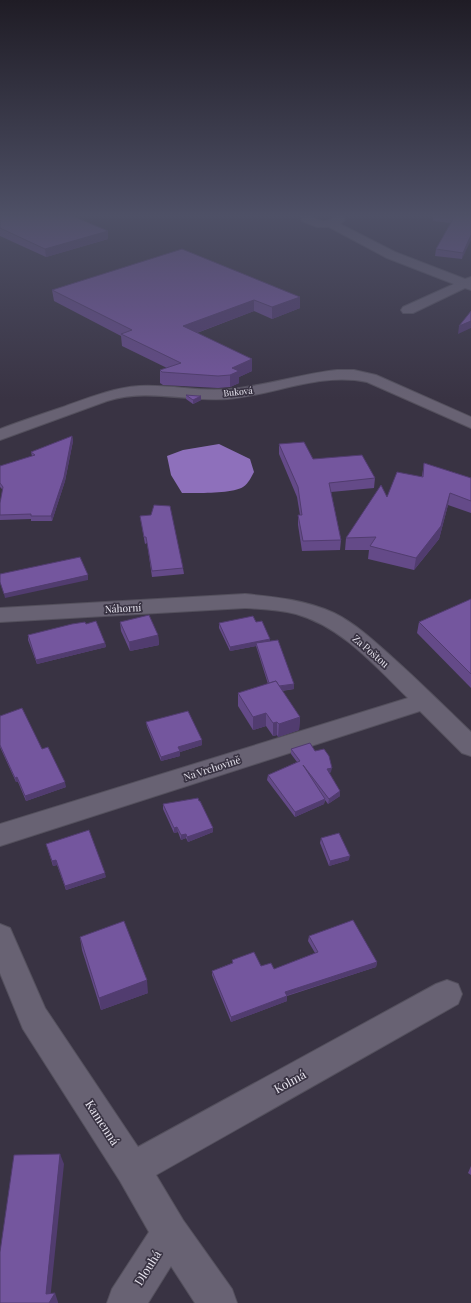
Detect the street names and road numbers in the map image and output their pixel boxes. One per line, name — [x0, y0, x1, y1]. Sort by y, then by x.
street label: Buková — [223, 383, 254, 399]
street label: Náhorní — [104, 600, 142, 616]
street label: Za Poštou — [350, 631, 392, 671]
street label: Na Vrchovině — [182, 752, 242, 784]
street label: Kolmá — [271, 1066, 308, 1096]
street label: Kamenná — [82, 1097, 123, 1148]
street label: Dlouhá — [130, 1247, 164, 1288]

